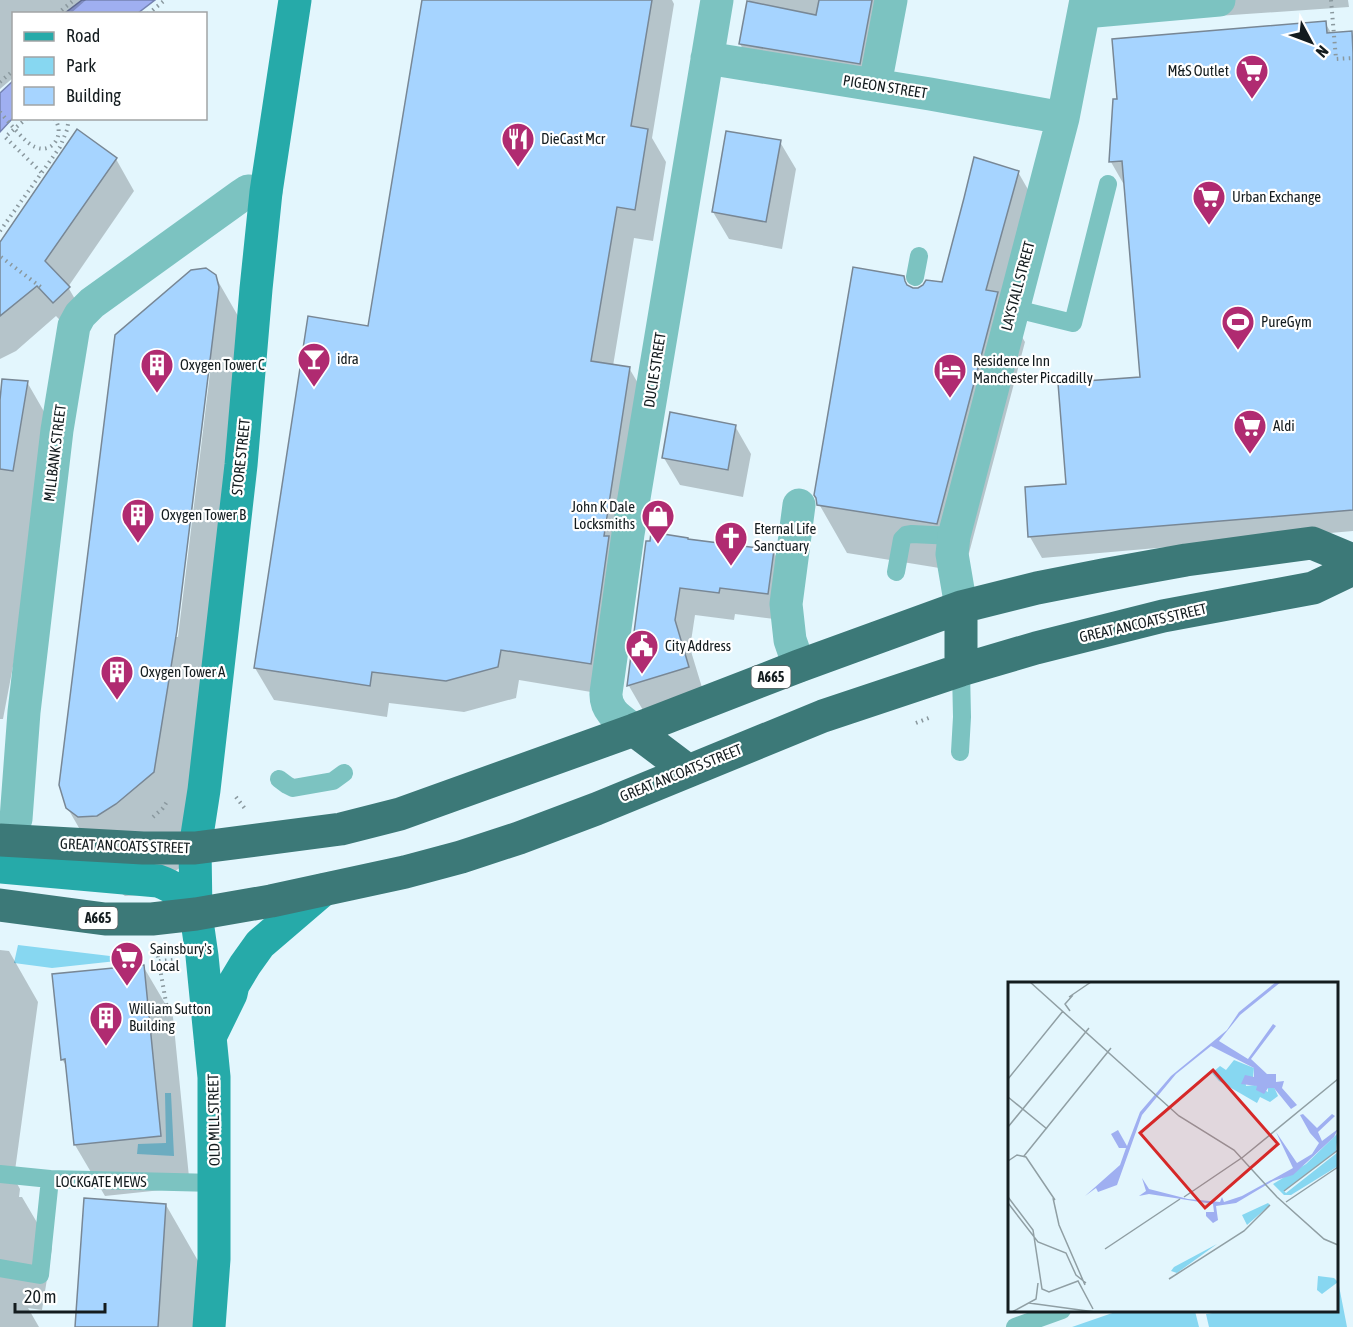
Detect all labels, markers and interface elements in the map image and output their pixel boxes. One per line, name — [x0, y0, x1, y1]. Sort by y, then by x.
legend — [12, 12, 207, 120]
north arrow — [1281, 12, 1341, 72]
text: Road — [66, 25, 100, 46]
text: N — [1312, 42, 1332, 61]
supermarket icon: M&S Outlet — [1234, 53, 1270, 100]
text: Park — [66, 55, 96, 76]
place label: M&S Outlet — [1168, 62, 1229, 79]
street label: PIGEON STREET — [842, 71, 929, 102]
text: Building — [66, 85, 121, 106]
restaurant icon: DieCast Mcr — [500, 121, 536, 168]
place label: DieCast Mcr — [541, 130, 606, 147]
supermarket icon: Urban Exchange — [1191, 179, 1227, 226]
place label: Urban Exchange — [1232, 188, 1321, 205]
street label: LAYSTALL STREET — [997, 239, 1038, 333]
sports icon: PureGym — [1220, 304, 1256, 351]
place label: PureGym — [1261, 313, 1312, 330]
street label: DUCIE STREET — [640, 331, 669, 409]
bar icon: idra — [296, 341, 332, 388]
building icon: Oxygen Tower C — [139, 347, 175, 394]
place label: idra — [337, 350, 359, 367]
hotel icon: Residence Inn Manchester Piccadilly — [932, 352, 968, 399]
place label: Residence Inn Manchester Piccadilly — [973, 352, 1093, 386]
place label: Oxygen Tower C — [180, 356, 265, 373]
street label: MILLBANK STREET — [40, 403, 69, 503]
supermarket icon: Aldi — [1232, 408, 1268, 455]
street label: STORE STREET — [228, 417, 253, 496]
place label: Aldi — [1273, 417, 1295, 434]
building icon: Oxygen Tower B — [120, 497, 156, 544]
place label: John K Dale Locksmiths — [571, 498, 635, 532]
shop icon: John K Dale Locksmiths — [640, 498, 676, 545]
place label: Oxygen Tower B — [161, 506, 246, 523]
church icon: Eternal Life Sanctuary — [713, 520, 749, 567]
place label: Eternal Life Sanctuary — [754, 520, 816, 554]
street label: GREAT ANCOATS STREET — [1078, 600, 1209, 645]
public building icon: City Address — [624, 628, 660, 675]
place label: City Address — [665, 637, 731, 654]
building icon: Oxygen Tower A — [99, 654, 135, 701]
place label: Oxygen Tower A — [140, 663, 226, 680]
road number: A665 — [752, 666, 790, 688]
street label: GREAT ANCOATS STREET — [617, 740, 745, 805]
street label: GREAT ANCOATS STREET — [60, 835, 191, 856]
road number: A665 — [78, 907, 118, 929]
supermarket icon: Sainsbury's Local — [109, 940, 145, 987]
place label: Sainsbury's Local — [150, 940, 212, 974]
inset map — [1008, 982, 1338, 1312]
building icon: William Sutton Building — [88, 1000, 124, 1047]
place label: William Sutton Building — [129, 1000, 211, 1034]
street label: OLD MILL STREET — [204, 1073, 223, 1166]
street label: LOCKGATE MEWS — [55, 1173, 147, 1190]
scale bar — [15, 1276, 105, 1314]
text: 20 m — [24, 1286, 56, 1307]

